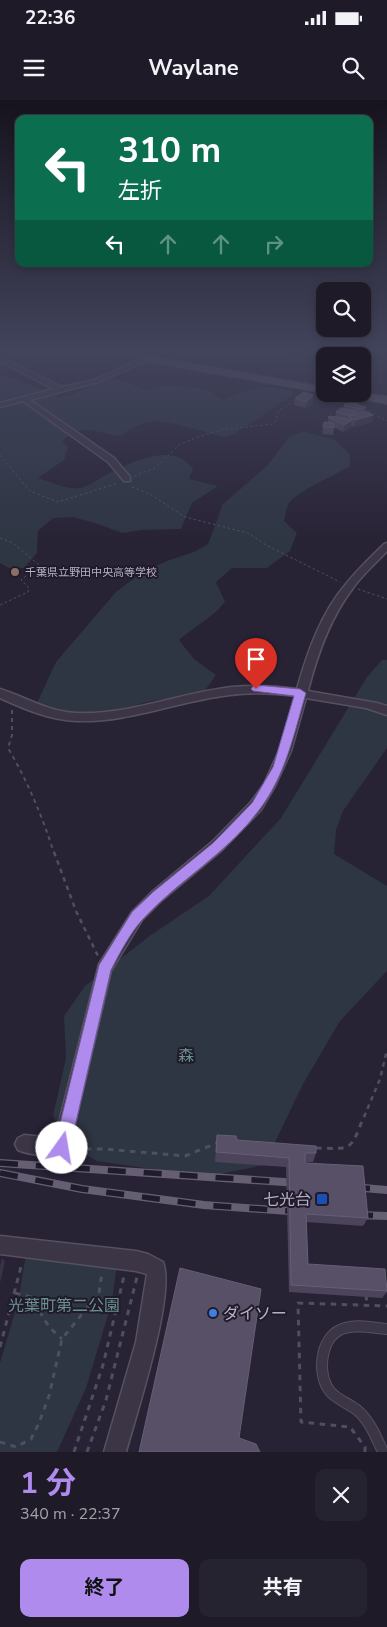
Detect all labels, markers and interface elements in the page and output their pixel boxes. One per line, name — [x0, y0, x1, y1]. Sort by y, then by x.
text: 22:36 — [25, 5, 75, 31]
text: Waylane — [148, 53, 239, 83]
icon: menu — [20, 54, 48, 82]
icon: search — [339, 54, 367, 82]
text: 310 m — [118, 127, 221, 174]
icon: left — [35, 135, 100, 200]
text: 左折 — [118, 176, 162, 206]
icon: left — [101, 230, 129, 258]
icon: ahead — [154, 230, 182, 258]
icon: ahead — [207, 230, 235, 258]
icon: right — [260, 230, 288, 258]
map controls — [316, 282, 371, 402]
button: search — [316, 282, 371, 337]
button: layers — [316, 347, 371, 402]
place label: 千葉県立野田中央高等学校 — [25, 565, 157, 580]
marker: 千葉県立野田中央高等学校 — [9, 566, 21, 578]
pin — [235, 638, 277, 689]
icon: arrive — [242, 645, 270, 673]
park label: 森 — [178, 1045, 194, 1067]
position arrow — [35, 1121, 87, 1173]
place label: 七光台 — [263, 1189, 311, 1211]
marker: 七光台 — [315, 1192, 329, 1206]
park label: 光葉町第二公園 — [8, 1295, 120, 1317]
place label: ダイソー — [223, 1303, 287, 1325]
marker: ダイソー — [207, 1307, 219, 1319]
text: 1 分 — [20, 1463, 76, 1504]
button: close — [315, 1469, 367, 1521]
text: 340 m · 22:37 — [20, 1503, 121, 1525]
button: 終了 — [20, 1559, 189, 1617]
button: 共有 — [199, 1559, 367, 1617]

